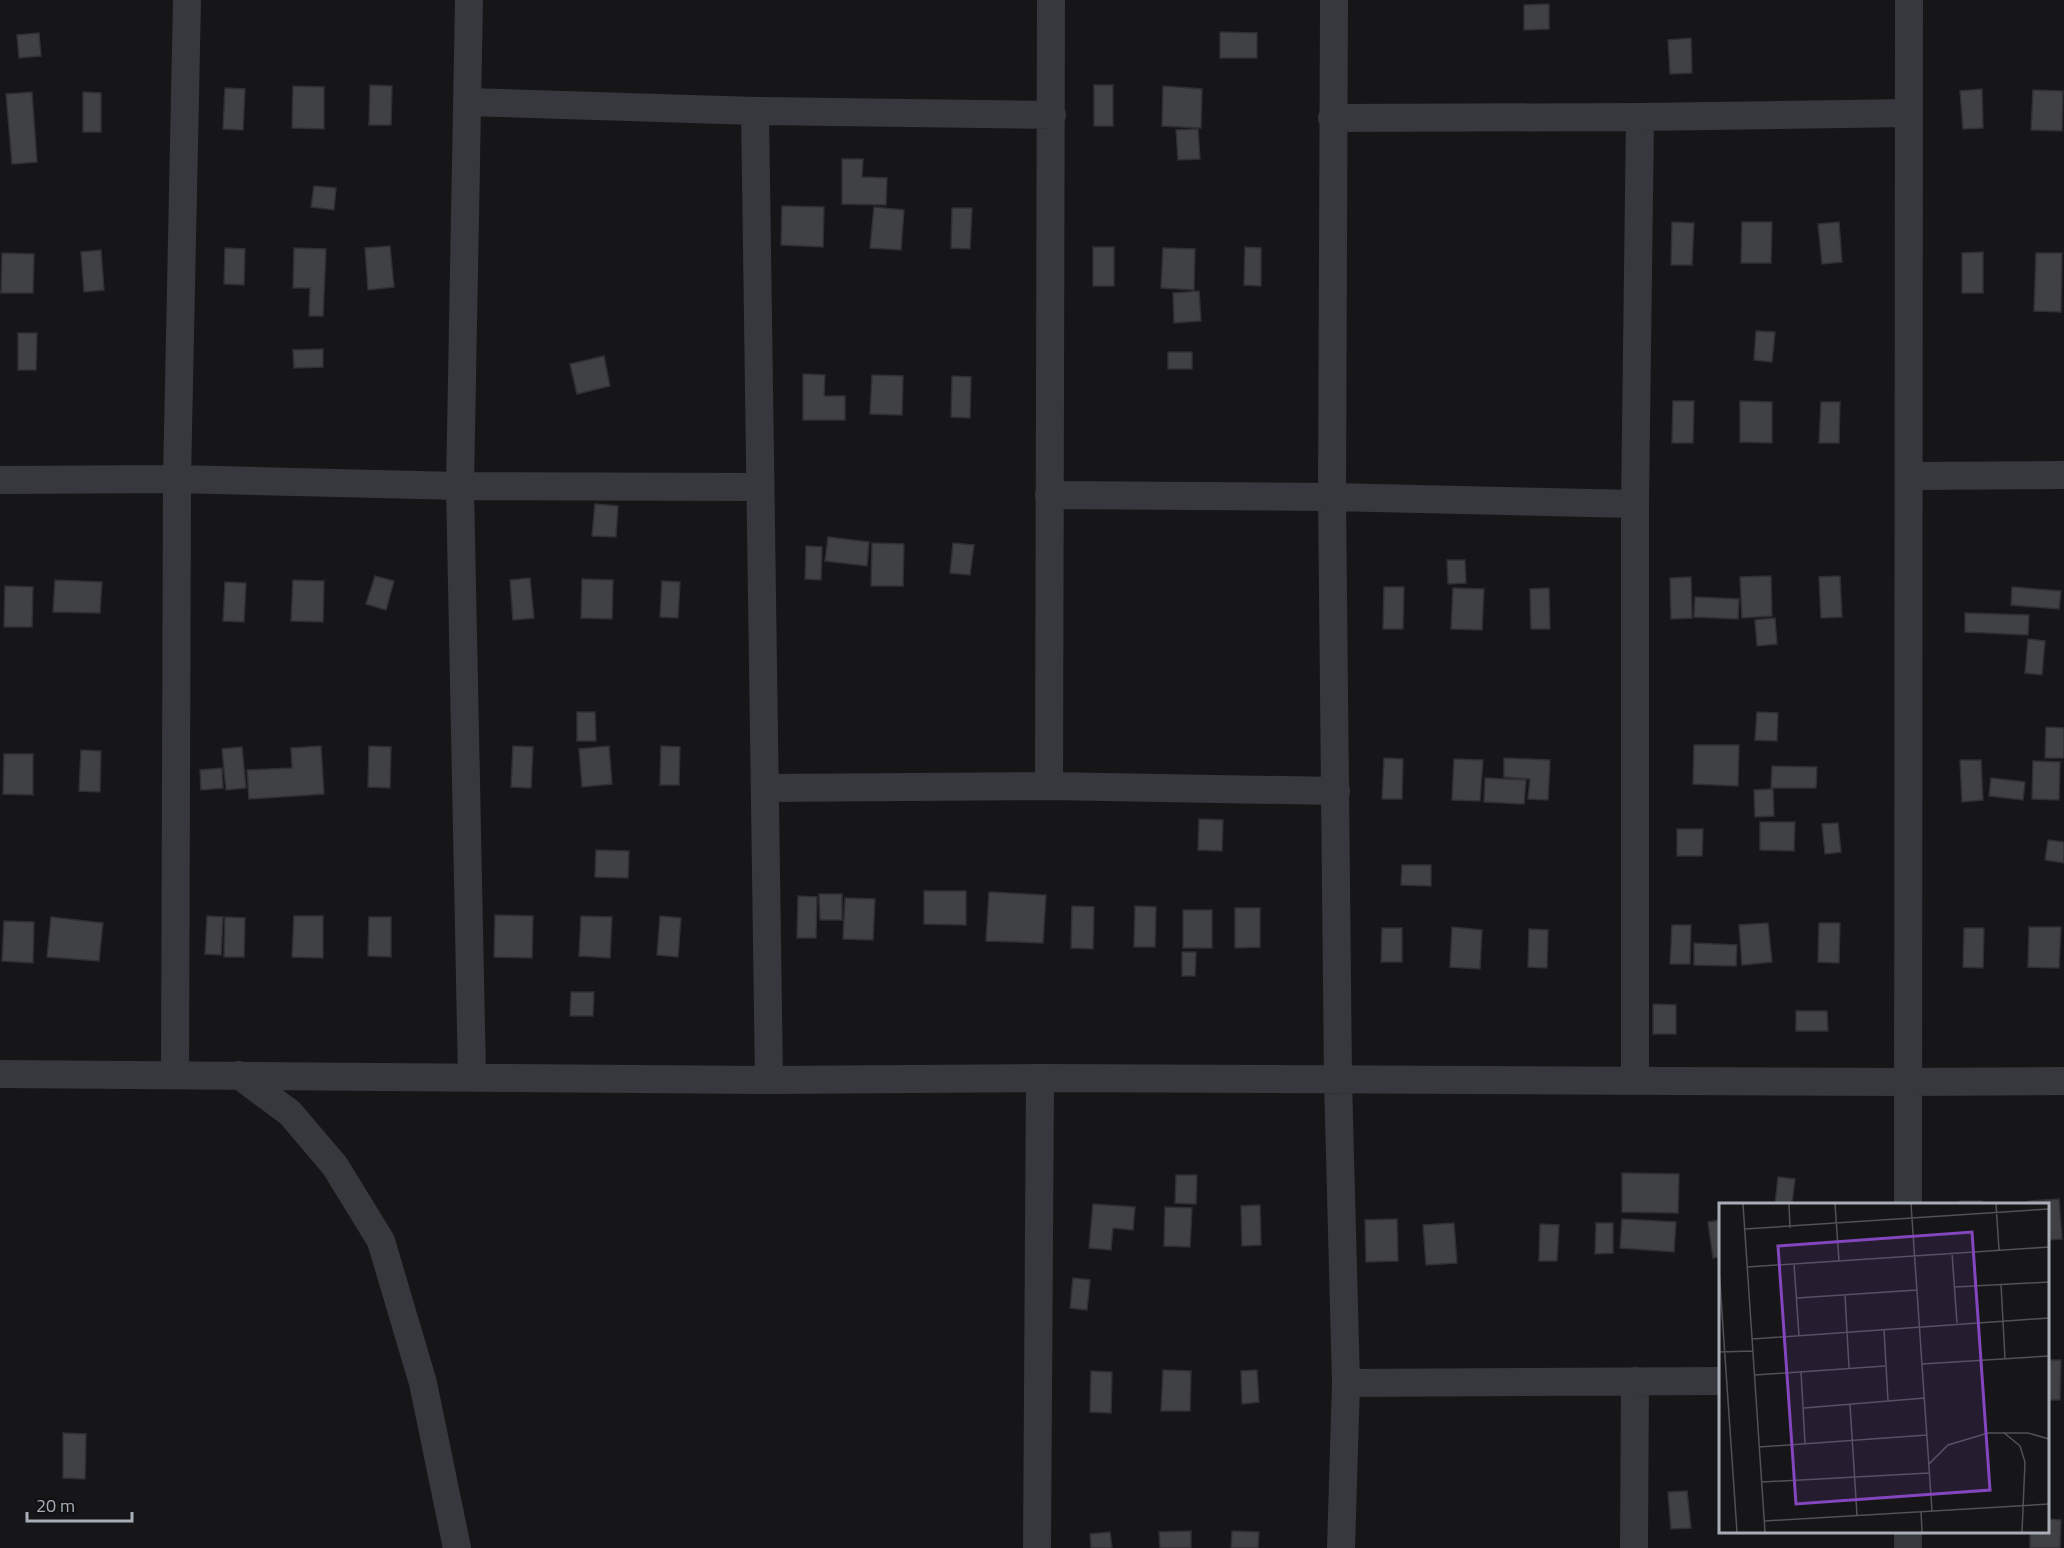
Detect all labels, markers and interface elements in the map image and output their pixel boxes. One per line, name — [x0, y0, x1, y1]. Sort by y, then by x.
inset map — [1719, 1203, 2049, 1533]
scale bar — [27, 1485, 132, 1523]
text: 20 m — [36, 1492, 75, 1519]

